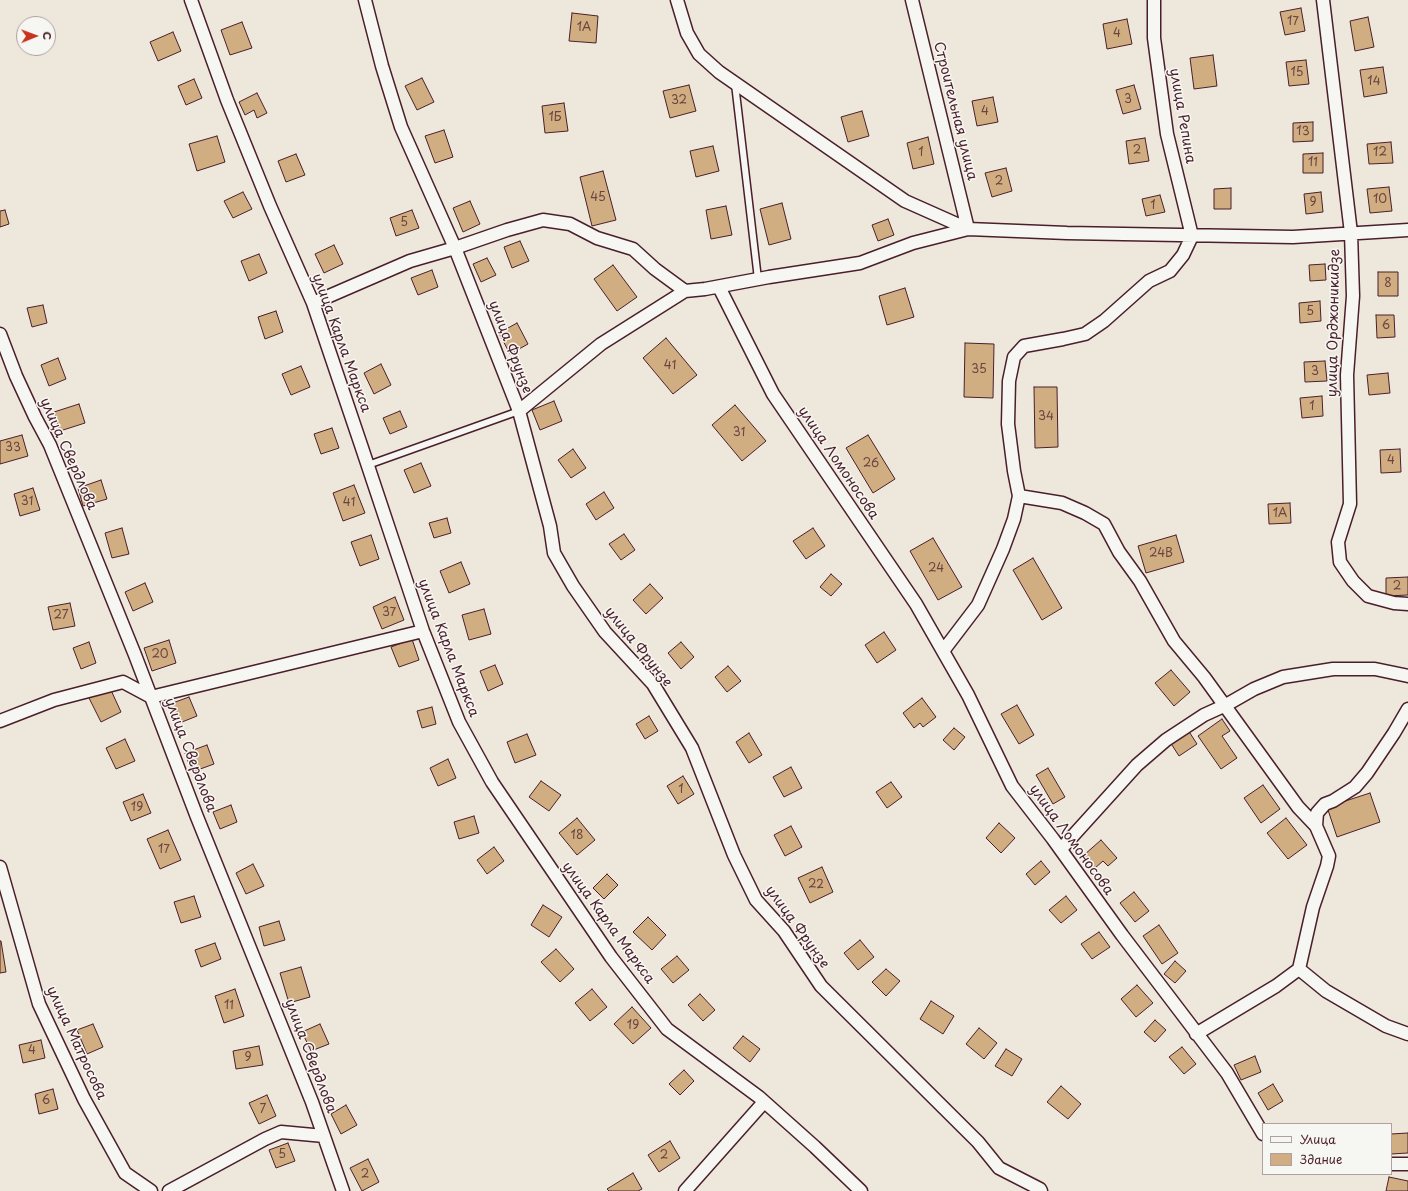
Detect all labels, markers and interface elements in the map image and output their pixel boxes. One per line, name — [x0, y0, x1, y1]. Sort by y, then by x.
house number: 17 — [1287, 15, 1299, 29]
north arrow — [16, 16, 56, 56]
house number: 1А — [577, 21, 591, 35]
house number: 4 — [1113, 27, 1121, 41]
text: С — [39, 32, 56, 40]
street label: Строительная улица — [930, 40, 980, 182]
house number: 15 — [1290, 66, 1304, 80]
street label: улица Репина — [1165, 67, 1199, 165]
house number: 14 — [1367, 75, 1381, 89]
house number: 3 — [1124, 93, 1132, 107]
house number: 32 — [671, 94, 687, 108]
house number: 4 — [981, 105, 989, 119]
house number: 1Б — [548, 111, 562, 125]
house number: 13 — [1296, 125, 1310, 139]
house number: 2 — [1133, 144, 1141, 158]
house number: 1 — [918, 146, 924, 160]
house number: 12 — [1373, 146, 1387, 160]
house number: 11 — [1308, 156, 1318, 170]
house number: 2 — [995, 175, 1003, 189]
house number: 45 — [590, 191, 606, 205]
house number: 10 — [1373, 193, 1387, 207]
house number: 9 — [1309, 196, 1317, 210]
house number: 1 — [1150, 199, 1156, 213]
house number: 5 — [400, 216, 408, 230]
street label: улица Орджоникидзе — [1324, 249, 1344, 397]
street label: улица Карла Маркса — [308, 271, 374, 415]
house number: 8 — [1384, 277, 1392, 291]
street label: улица Фрунзе — [485, 298, 535, 396]
house number: 5 — [1306, 305, 1314, 319]
house number: 6 — [1382, 319, 1390, 333]
house number: 41 — [664, 359, 676, 373]
house number: 35 — [971, 363, 987, 377]
house number: 3 — [1311, 365, 1319, 379]
street label: улица Свердлова — [36, 395, 100, 513]
house number: 1 — [1309, 400, 1315, 414]
street label: улица Ломоносова — [794, 403, 882, 523]
house number: 34 — [1038, 410, 1054, 424]
house number: 31 — [733, 426, 745, 440]
house number: 33 — [5, 441, 21, 455]
house number: 4 — [1387, 454, 1395, 468]
house number: 26 — [863, 457, 879, 471]
house number: 31 — [21, 495, 33, 509]
house number: 41 — [343, 496, 355, 510]
house number: 1А — [1273, 507, 1287, 521]
house number: 24В — [1149, 547, 1173, 561]
house number: 24 — [928, 562, 944, 576]
street label: улица Карла Маркса — [414, 577, 482, 719]
house number: 2 — [1393, 580, 1401, 594]
street label: улица Фрунзе — [601, 604, 675, 690]
house number: 37 — [382, 606, 396, 620]
house number: 27 — [54, 609, 68, 623]
house number: 20 — [151, 648, 169, 662]
street label: улица Свердлова — [160, 696, 220, 814]
street label: улица Ломоносова — [1025, 781, 1117, 899]
house number: 1 — [678, 783, 684, 797]
house number: 19 — [131, 801, 143, 815]
house number: 18 — [571, 829, 583, 843]
house number: 17 — [158, 843, 170, 857]
street label: улица Карла Маркса — [558, 859, 658, 987]
house number: 22 — [808, 878, 824, 892]
street label: улица Фрунзе — [761, 882, 833, 972]
street label: улица Матросова — [42, 984, 110, 1102]
street label: улица Свердлова — [280, 997, 340, 1115]
house number: 11 — [224, 999, 234, 1013]
house number: 19 — [627, 1019, 639, 1033]
house number: 4 — [28, 1044, 36, 1058]
house number: 9 — [244, 1051, 252, 1065]
house number: 6 — [42, 1094, 50, 1108]
house number: 7 — [260, 1103, 266, 1117]
legend — [1262, 1123, 1392, 1175]
text: Улица — [1300, 1130, 1336, 1148]
house number: 5 — [278, 1148, 286, 1162]
house number: 2 — [660, 1149, 668, 1163]
text: Здание — [1300, 1150, 1342, 1168]
house number: 2 — [361, 1168, 369, 1182]

